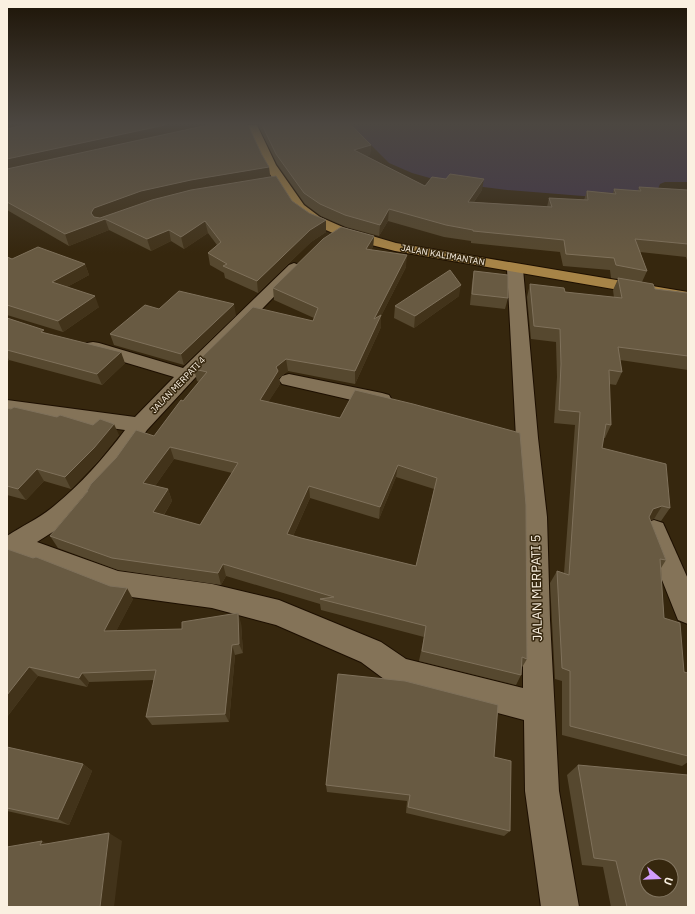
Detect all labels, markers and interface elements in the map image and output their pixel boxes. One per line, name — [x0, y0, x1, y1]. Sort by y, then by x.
street label: JALAN KALIMANTAN — [400, 242, 486, 267]
street label: JALAN MERPATI 4 — [148, 354, 207, 415]
street label: JALAN MERPATI 5 — [527, 534, 546, 642]
north arrow — [639, 858, 679, 898]
text: U — [661, 875, 676, 887]

